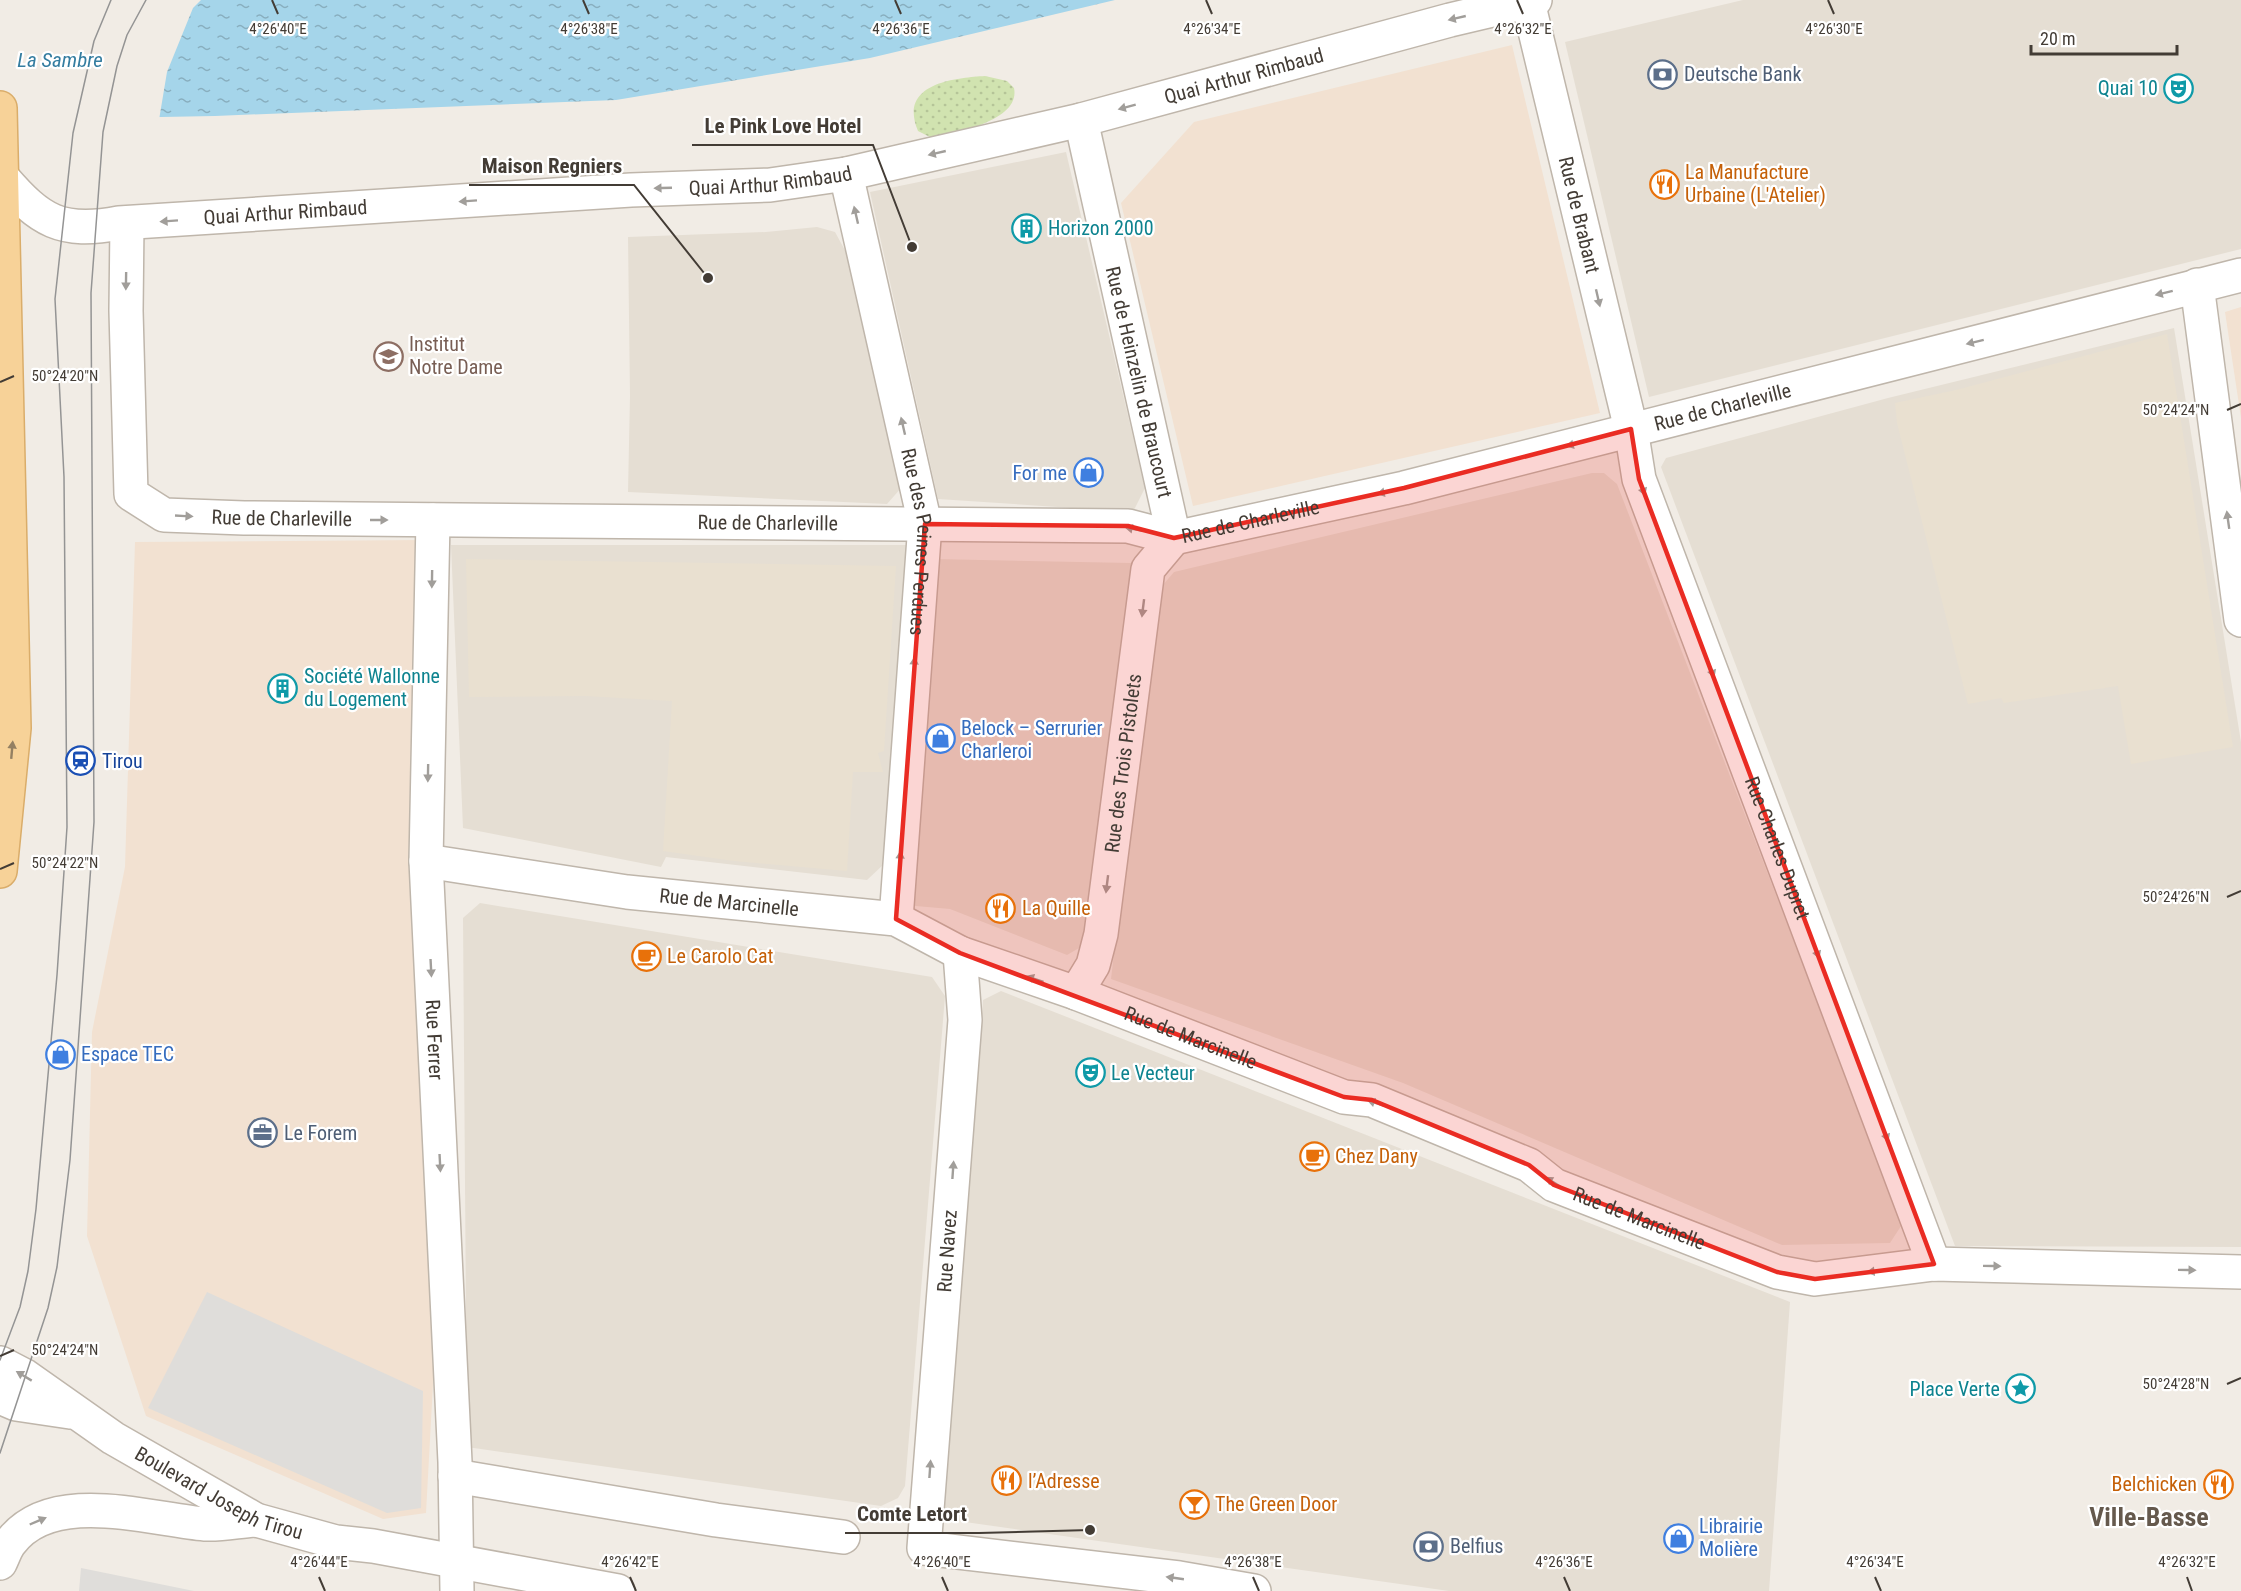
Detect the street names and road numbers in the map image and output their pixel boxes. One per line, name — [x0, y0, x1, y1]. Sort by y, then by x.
street label: Quai Arthur Rimbaud — [1162, 43, 1326, 109]
street label: Rue de Brabant — [1554, 154, 1605, 276]
street label: Quai Arthur Rimbaud — [688, 161, 854, 200]
street label: Quai Arthur Rimbaud — [203, 195, 368, 230]
street label: Rue de Heinzelin de Braucourt — [1101, 264, 1177, 500]
street label: Rue de Charleville — [1652, 378, 1794, 436]
street label: Rue des Peines Perdues — [896, 446, 937, 636]
street label: Rue de Charleville — [1179, 495, 1322, 548]
street label: Rue de Charleville — [211, 505, 352, 531]
street label: Rue de Charleville — [697, 510, 838, 535]
street label: Rue des Trois Pistolets — [1100, 672, 1146, 854]
street label: Rue Charles Dupret — [1740, 773, 1815, 923]
street label: Rue de Marcinelle — [658, 883, 800, 921]
street label: Rue Ferrer — [421, 999, 449, 1081]
street label: Rue de Marcinelle — [1121, 1001, 1260, 1074]
street label: Rue de Marcinelle — [1570, 1182, 1709, 1255]
street label: Rue Navez — [932, 1209, 962, 1293]
street label: Boulevard Joseph Tirou — [131, 1441, 306, 1544]

